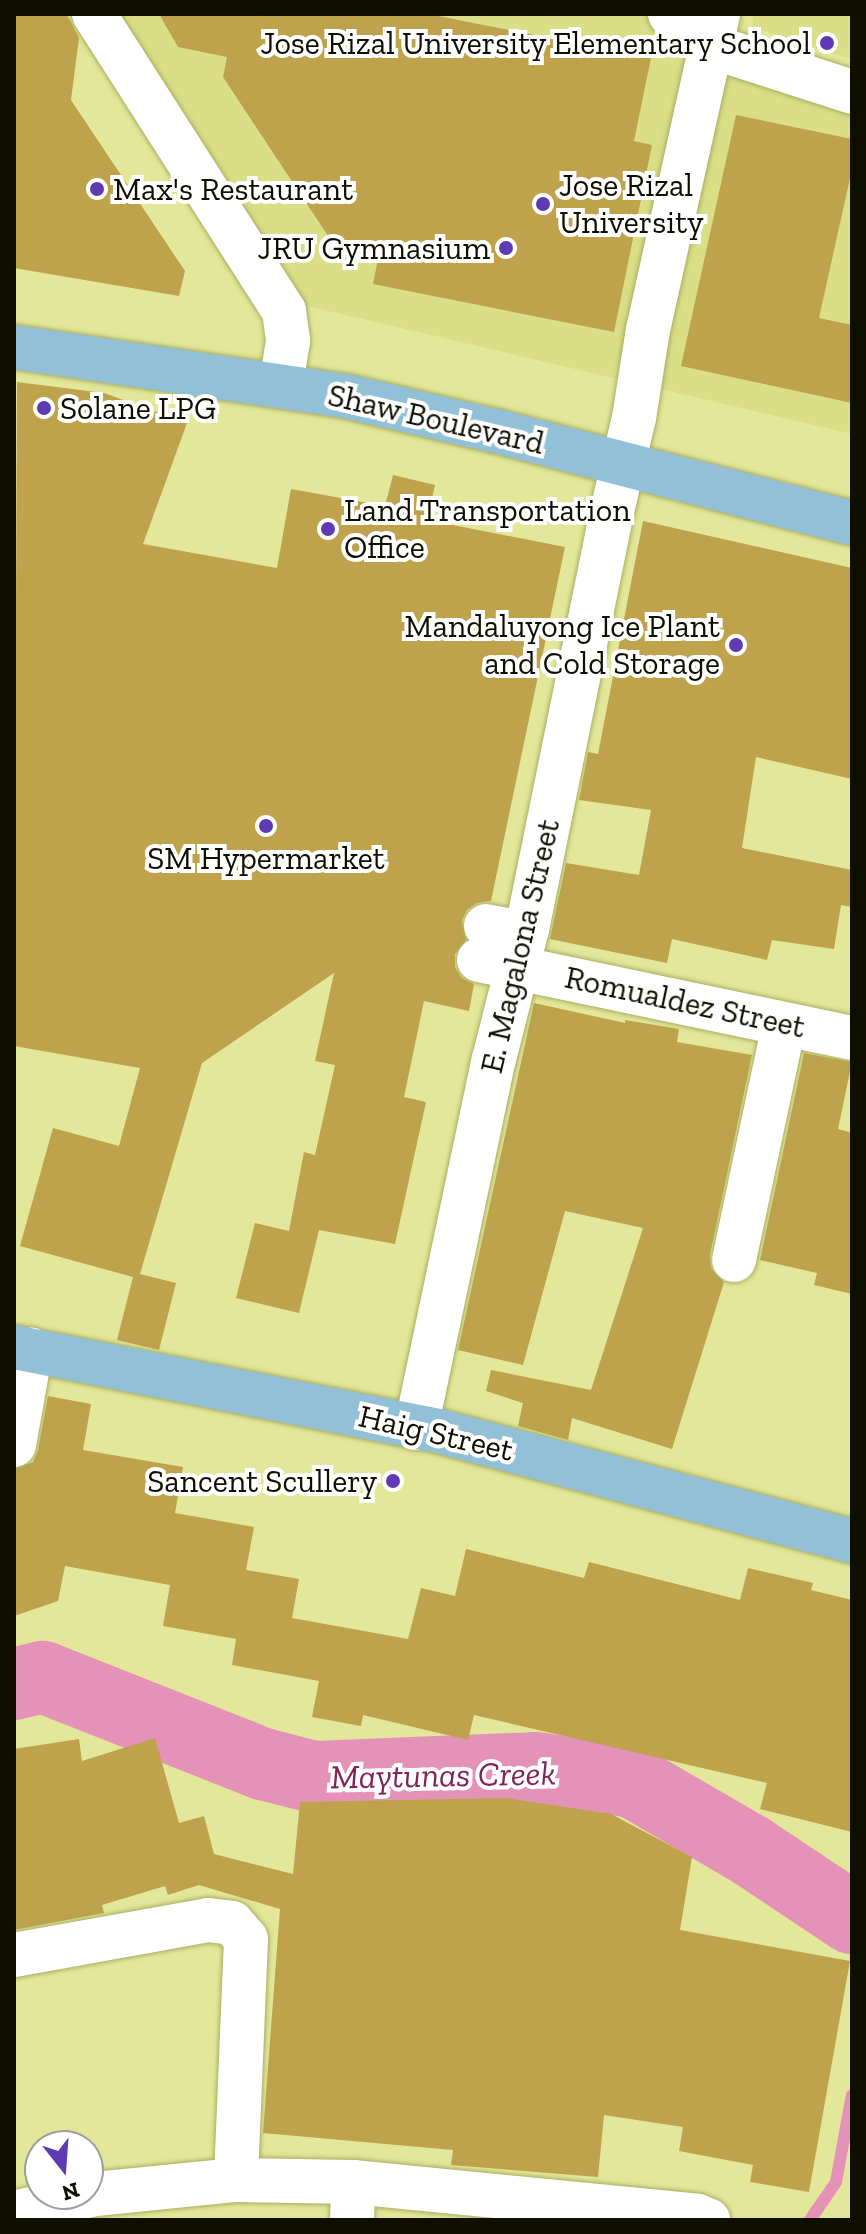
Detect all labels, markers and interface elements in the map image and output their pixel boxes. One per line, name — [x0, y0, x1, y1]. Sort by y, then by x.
place label: Jose Rizal University Elementary School — [259, 24, 811, 62]
marker: Jose Rizal University Elementary School — [818, 34, 836, 52]
place label: Jose Rizal University — [559, 167, 704, 242]
place label: Max's Restaurant — [113, 170, 353, 208]
marker: Max's Restaurant — [88, 180, 106, 198]
marker: Jose Rizal University — [534, 195, 552, 213]
place label: JRU Gymnasium — [257, 229, 490, 267]
marker: JRU Gymnasium — [497, 239, 515, 257]
street label: Shaw Boulevard — [324, 375, 548, 463]
place label: Solane LPG — [60, 389, 216, 427]
marker: Solane LPG — [35, 399, 53, 417]
place label: Land Transportation Office — [344, 492, 631, 567]
marker: Land Transportation Office — [319, 520, 337, 538]
place label: Mandaluyong Ice Plant and Cold Storage — [405, 608, 720, 683]
marker: Mandaluyong Ice Plant and Cold Storage — [727, 636, 745, 654]
street label: E. Magalona Street — [472, 815, 568, 1077]
marker: SM Hypermarket — [257, 817, 275, 835]
place label: SM Hypermarket — [147, 839, 385, 877]
street label: Romualdez Street — [562, 958, 808, 1046]
street label: Haig Street — [355, 1397, 517, 1469]
place label: Sancent Scullery — [147, 1462, 377, 1500]
marker: Sancent Scullery — [384, 1472, 402, 1490]
water label: Maytunas Creek — [330, 1753, 556, 1797]
north arrow — [24, 2130, 104, 2210]
text: N — [59, 2176, 83, 2207]

